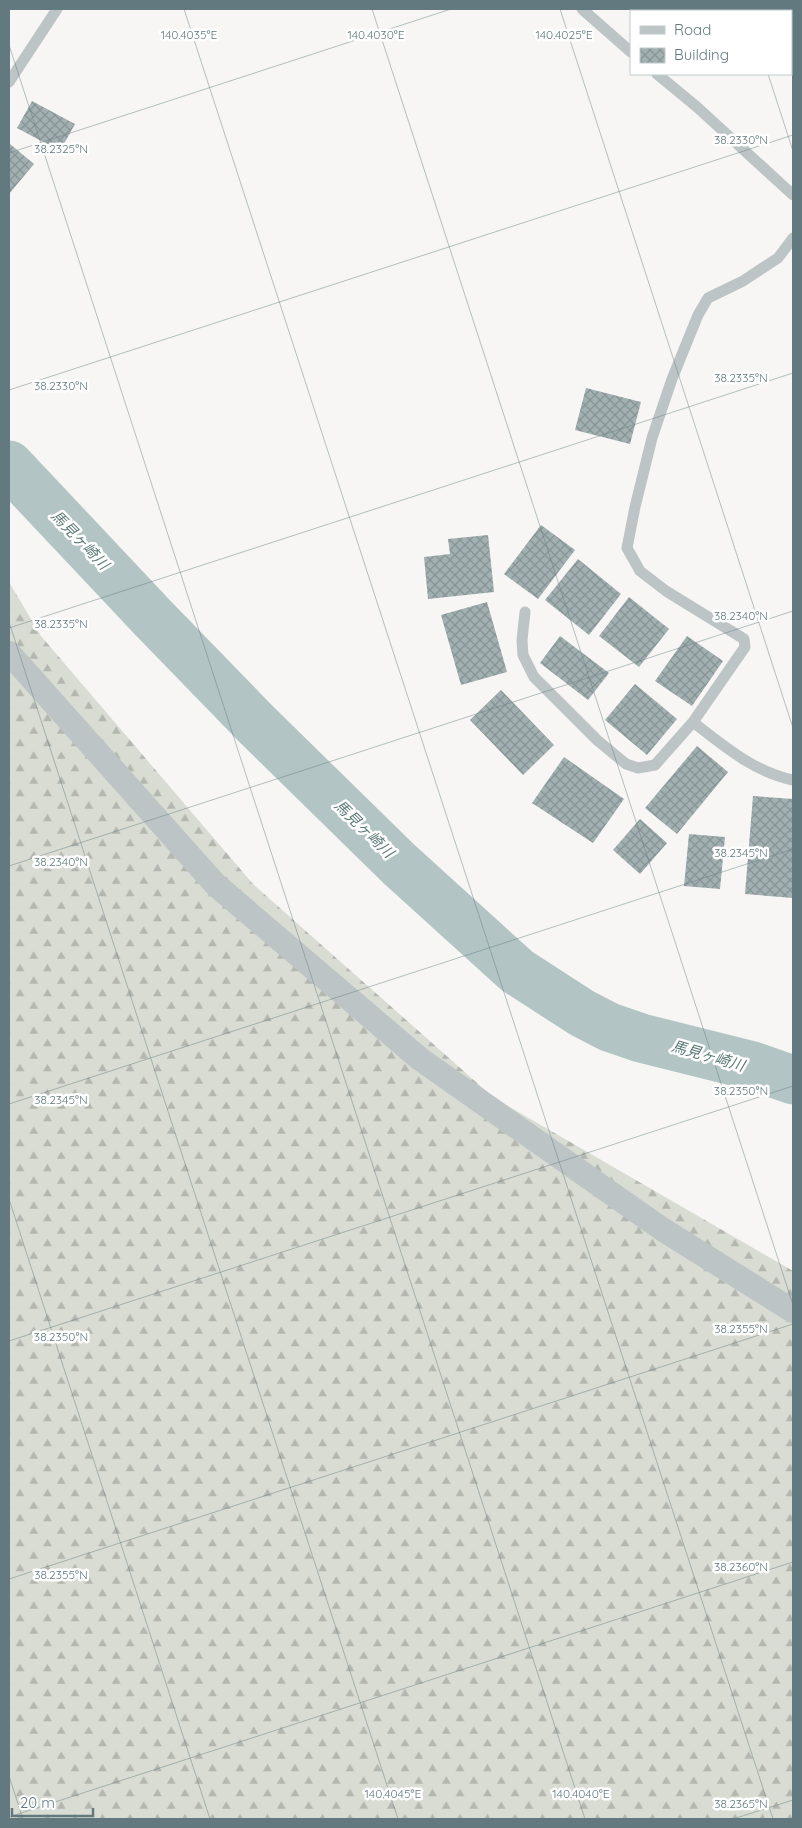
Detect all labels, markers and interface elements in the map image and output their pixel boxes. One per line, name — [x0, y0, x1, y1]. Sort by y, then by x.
legend — [630, 10, 792, 75]
text: Road — [674, 20, 711, 39]
text: 140.4035°E — [161, 27, 217, 42]
text: 140.4030°E — [347, 27, 405, 42]
text: 140.4025°E — [536, 27, 593, 42]
text: Building — [674, 45, 729, 64]
text: 38.2330°N — [714, 132, 768, 147]
text: 38.2325°N — [34, 141, 88, 156]
text: 38.2335°N — [714, 370, 768, 385]
text: 38.2330°N — [34, 378, 88, 393]
water label: 馬見ヶ崎川 — [47, 506, 115, 575]
text: 38.2340°N — [714, 608, 768, 623]
text: 38.2335°N — [34, 616, 88, 631]
water label: 馬見ヶ崎川 — [331, 796, 399, 863]
text: 38.2345°N — [714, 845, 768, 860]
text: 38.2340°N — [34, 854, 88, 869]
water label: 馬見ヶ崎川 — [669, 1036, 749, 1076]
text: 38.2350°N — [714, 1083, 768, 1098]
text: 38.2345°N — [34, 1092, 88, 1107]
text: 38.2355°N — [714, 1321, 768, 1336]
text: 38.2350°N — [34, 1329, 88, 1344]
text: 38.2360°N — [714, 1559, 768, 1574]
text: 38.2355°N — [34, 1567, 88, 1582]
scale bar — [12, 1786, 94, 1818]
text: 140.4045°E — [365, 1786, 422, 1801]
text: 140.4040°E — [552, 1786, 610, 1801]
text: 20 m — [20, 1793, 55, 1812]
text: 38.2365°N — [714, 1796, 768, 1811]

